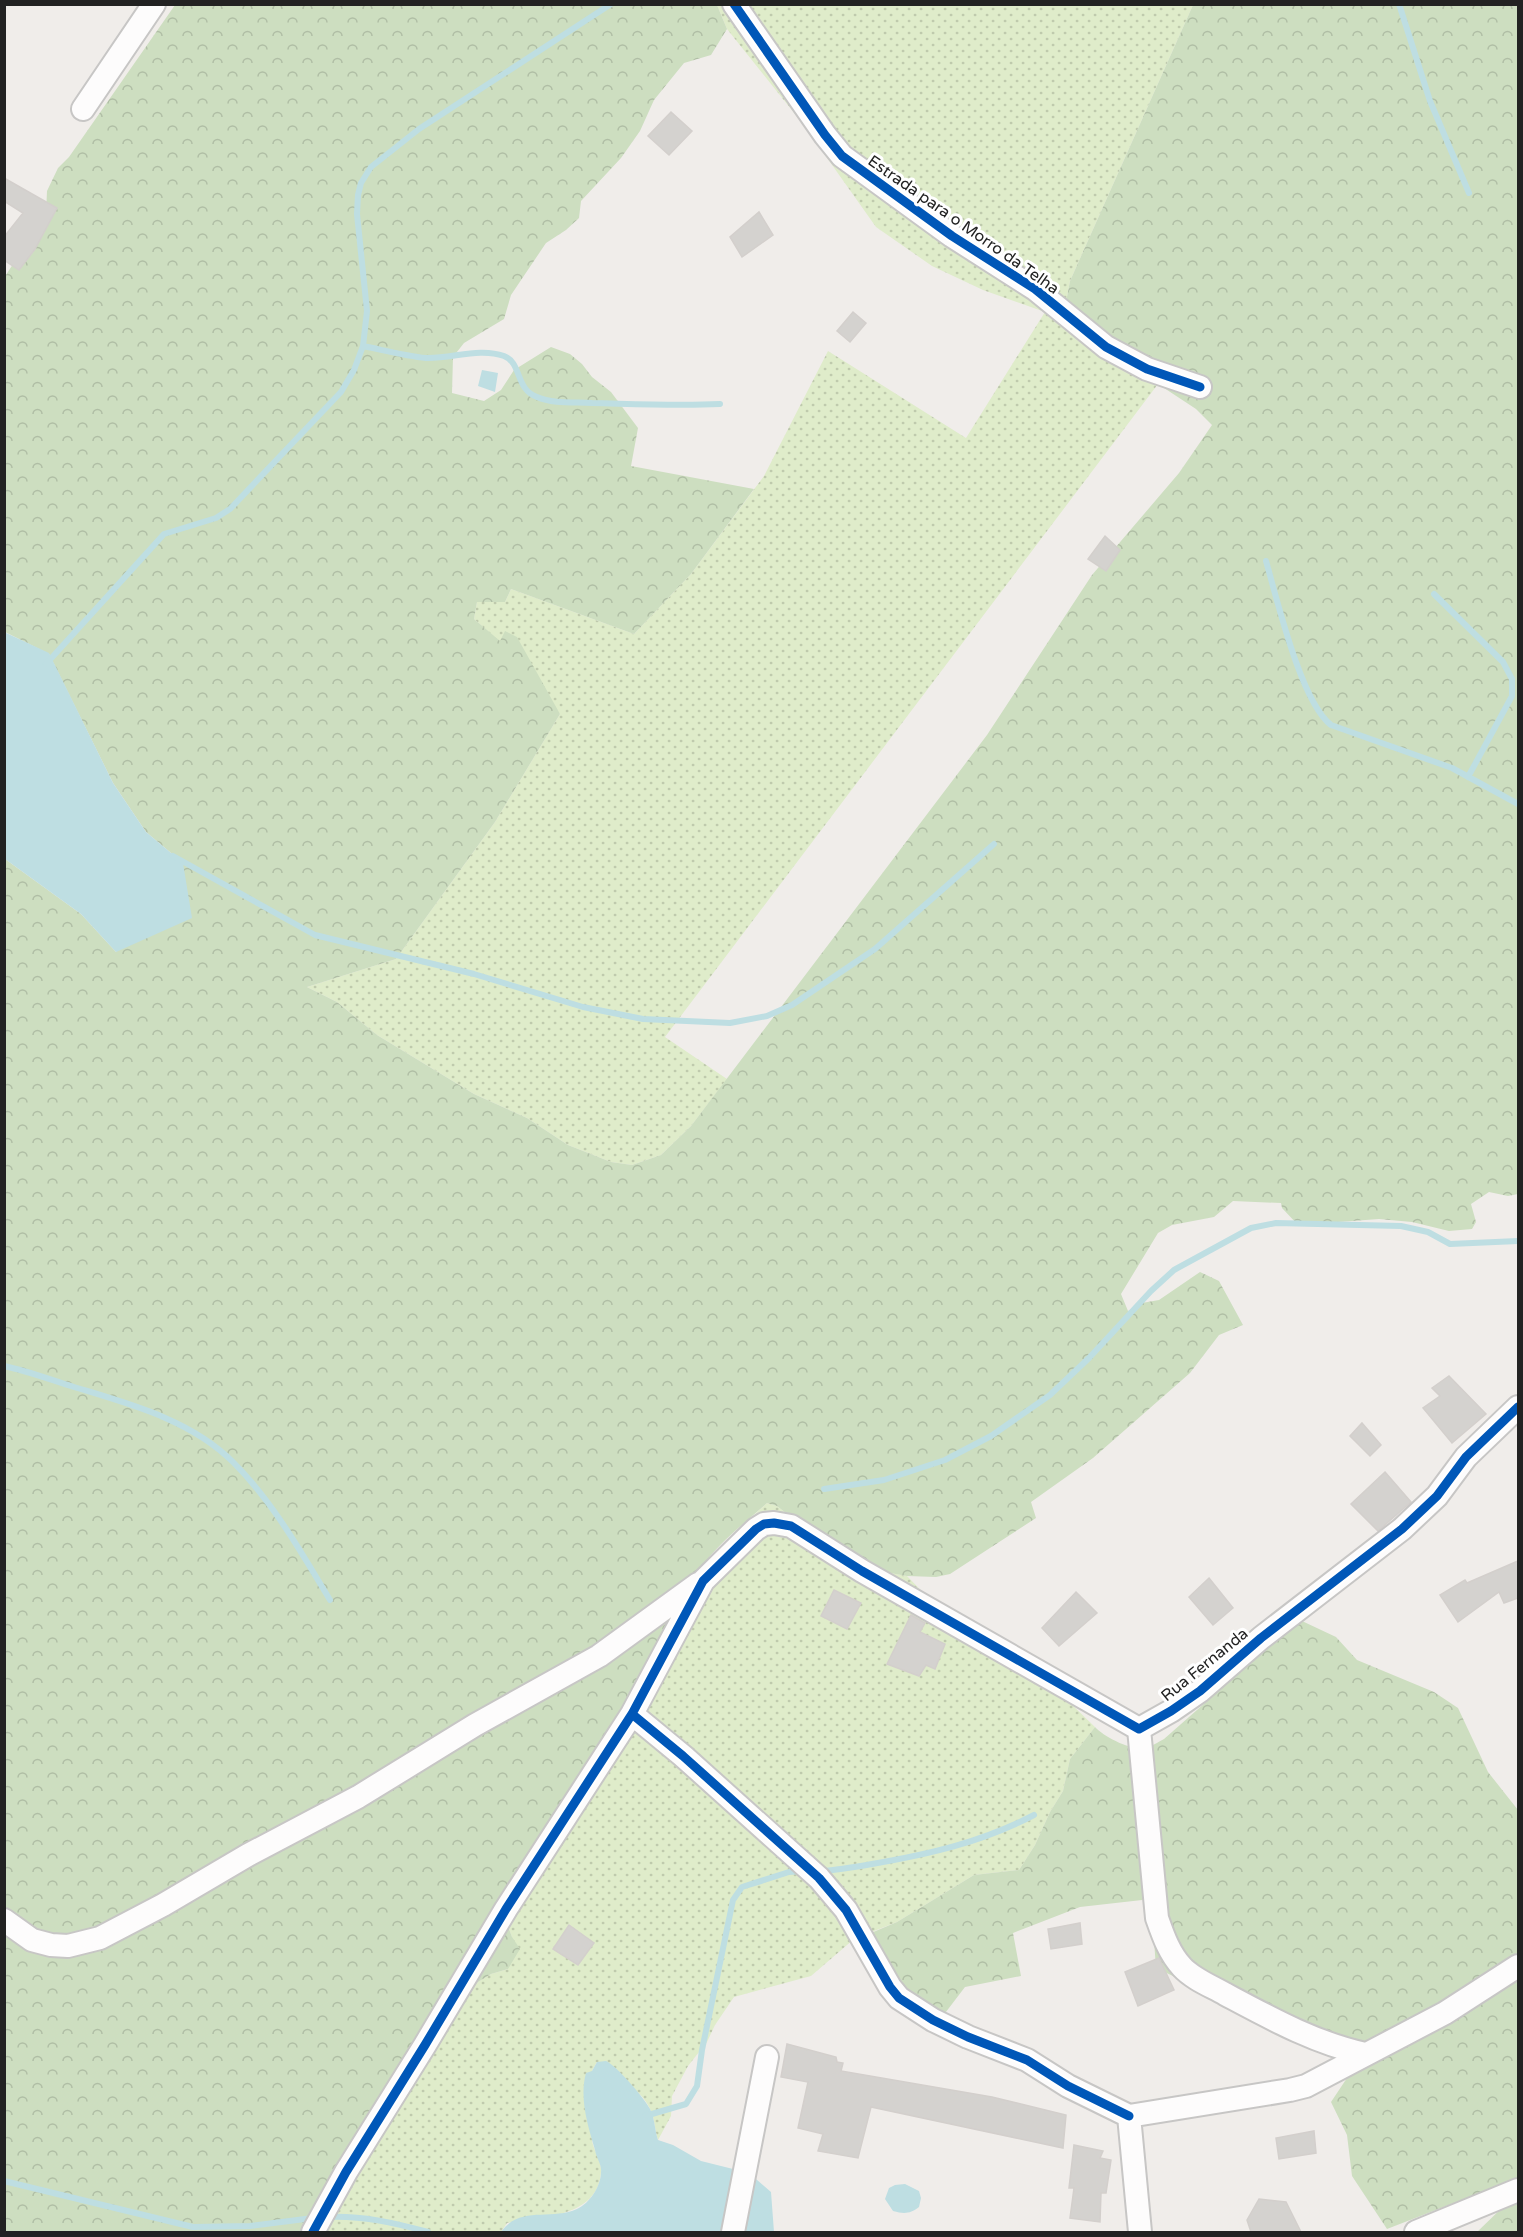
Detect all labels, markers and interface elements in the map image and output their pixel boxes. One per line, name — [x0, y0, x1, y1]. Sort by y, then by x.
street label: Estrada para o Morro da Telha — [864, 151, 1063, 299]
street label: Rua Fernanda — [1157, 1624, 1252, 1706]

